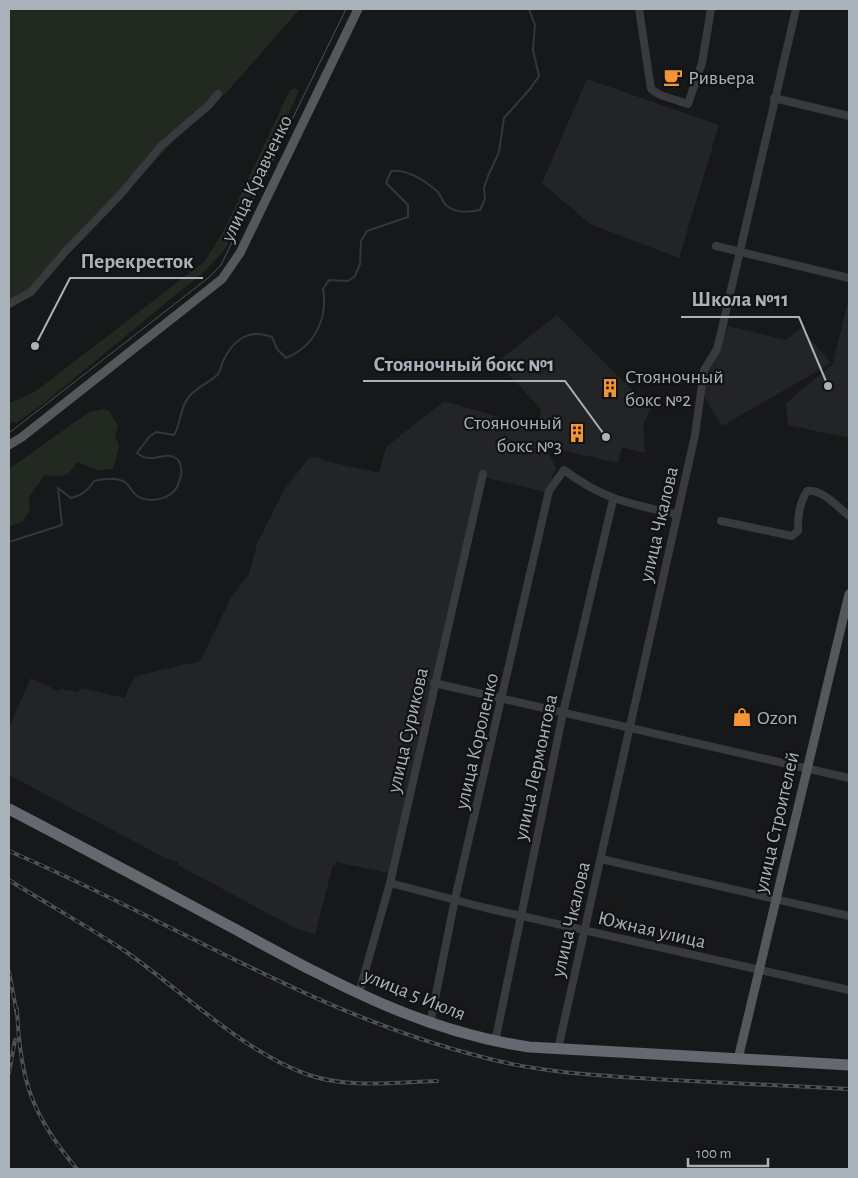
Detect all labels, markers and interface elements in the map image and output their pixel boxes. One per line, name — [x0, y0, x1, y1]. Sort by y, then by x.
cafe icon: Ривьера — [662, 66, 684, 88]
place label: Ривьера — [688, 68, 755, 88]
street label: улица Кравченко — [217, 112, 296, 246]
callout: Перекресток — [70, 242, 203, 278]
text: Перекресток — [81, 251, 194, 272]
callout: Школа №11 — [681, 281, 799, 317]
text: Школа №11 — [691, 289, 789, 310]
callout: Стояночный бокс №1 — [363, 345, 565, 381]
text: Стояночный бокс №1 — [373, 354, 555, 375]
place label: Стояночный бокс №2 — [625, 367, 724, 410]
building icon: Стояночный бокс №2 — [599, 377, 621, 399]
place label: Стояночный бокс №3 — [463, 413, 562, 456]
building icon: Стояночный бокс №3 — [566, 422, 588, 444]
street label: улица Чкалова — [636, 465, 682, 585]
street label: улица Сурикова — [384, 666, 432, 796]
street label: улица Короленко — [451, 671, 502, 812]
street label: улица Лермонтова — [511, 692, 561, 843]
shop icon: Ozon — [731, 706, 753, 728]
place label: Ozon — [757, 708, 798, 728]
street label: улица Строителей — [751, 750, 803, 896]
street label: улица Чкалова — [548, 860, 594, 980]
street label: Южная улица — [596, 908, 708, 952]
street label: улица 5 Июля — [360, 965, 469, 1024]
scale bar — [688, 1136, 768, 1168]
text: 100 m — [696, 1146, 731, 1161]

